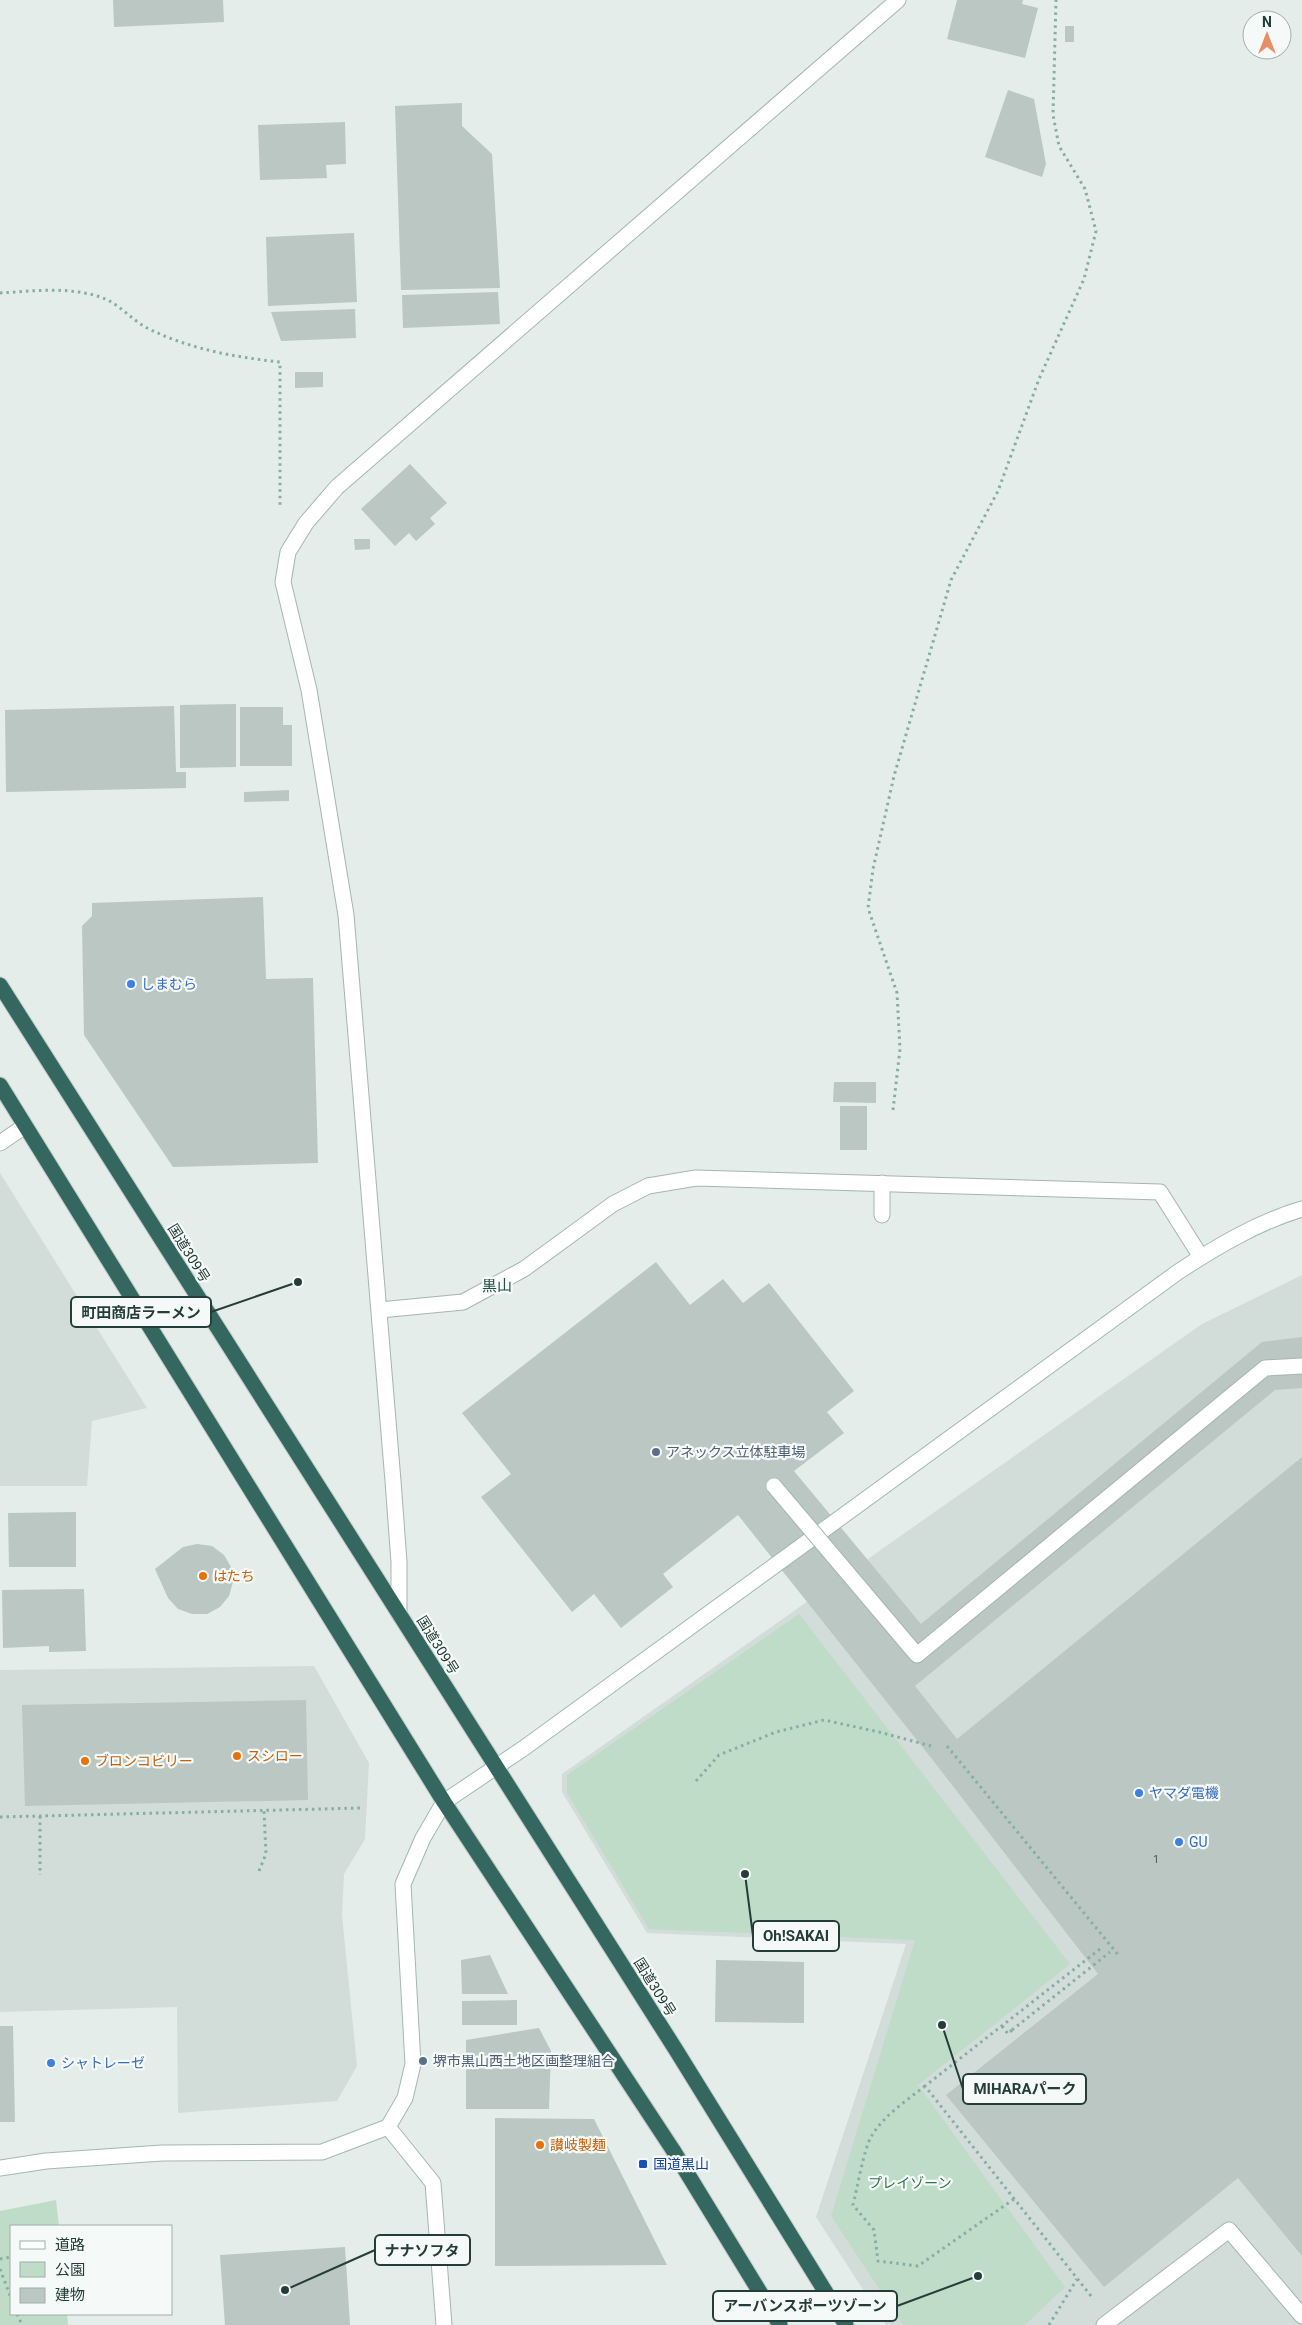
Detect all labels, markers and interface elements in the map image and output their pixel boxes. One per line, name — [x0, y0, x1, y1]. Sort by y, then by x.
north arrow — [1242, 10, 1292, 60]
text: N — [1262, 14, 1272, 30]
place label: しまむら — [141, 976, 197, 992]
marker: しまむら — [125, 978, 137, 990]
street label: 国道309号 — [165, 1221, 213, 1285]
district label: 黒山 — [482, 1277, 512, 1295]
callout: 町田商店ラーメン — [71, 1297, 211, 1327]
text: 町田商店ラーメン — [81, 1304, 201, 1322]
place label: アネックス立体駐車場 — [666, 1444, 806, 1460]
marker: アネックス立体駐車場 — [650, 1446, 662, 1458]
place label: はたち — [213, 1568, 255, 1584]
marker: はたち — [197, 1570, 209, 1582]
street label: 国道309号 — [414, 1613, 462, 1677]
place label: スシロー — [247, 1748, 303, 1764]
marker: スシロー — [231, 1750, 243, 1762]
place label: ブロンコビリー — [95, 1753, 193, 1769]
marker: ブロンコビリー — [79, 1755, 91, 1767]
place label: ヤマダ電機 — [1149, 1785, 1219, 1801]
marker: ヤマダ電機 — [1133, 1787, 1145, 1799]
place label: GU — [1189, 1834, 1208, 1850]
marker: GU — [1173, 1836, 1185, 1848]
house number: 1 — [1153, 1853, 1159, 1866]
callout: Oh!SAKAI — [753, 1921, 839, 1951]
text: Oh!SAKAI — [763, 1927, 829, 1945]
street label: 国道309号 — [631, 1955, 679, 2019]
place label: 堺市黒山西土地区画整理組合 — [433, 2053, 615, 2069]
place label: シャトレーゼ — [61, 2055, 145, 2071]
marker: 堺市黒山西土地区画整理組合 — [417, 2055, 429, 2067]
marker: シャトレーゼ — [45, 2057, 57, 2069]
callout: MIHARAパーク — [963, 2074, 1086, 2104]
text: MIHARAパーク — [973, 2080, 1077, 2098]
place label: 讃岐製麺 — [550, 2137, 606, 2153]
marker: 讃岐製麺 — [534, 2139, 546, 2151]
place label: 国道黒山 — [653, 2156, 709, 2172]
marker: 国道黒山 — [637, 2158, 649, 2170]
park label: プレイゾーン — [868, 2175, 952, 2191]
legend — [10, 2225, 172, 2315]
callout: ナナソフタ — [375, 2235, 470, 2265]
text: 道路 — [55, 2236, 85, 2254]
text: ナナソフタ — [384, 2242, 460, 2260]
text: 公園 — [55, 2261, 85, 2279]
text: 建物 — [55, 2286, 85, 2304]
callout: アーバンスポーツゾーン — [713, 2291, 897, 2321]
text: アーバンスポーツゾーン — [723, 2297, 887, 2315]

